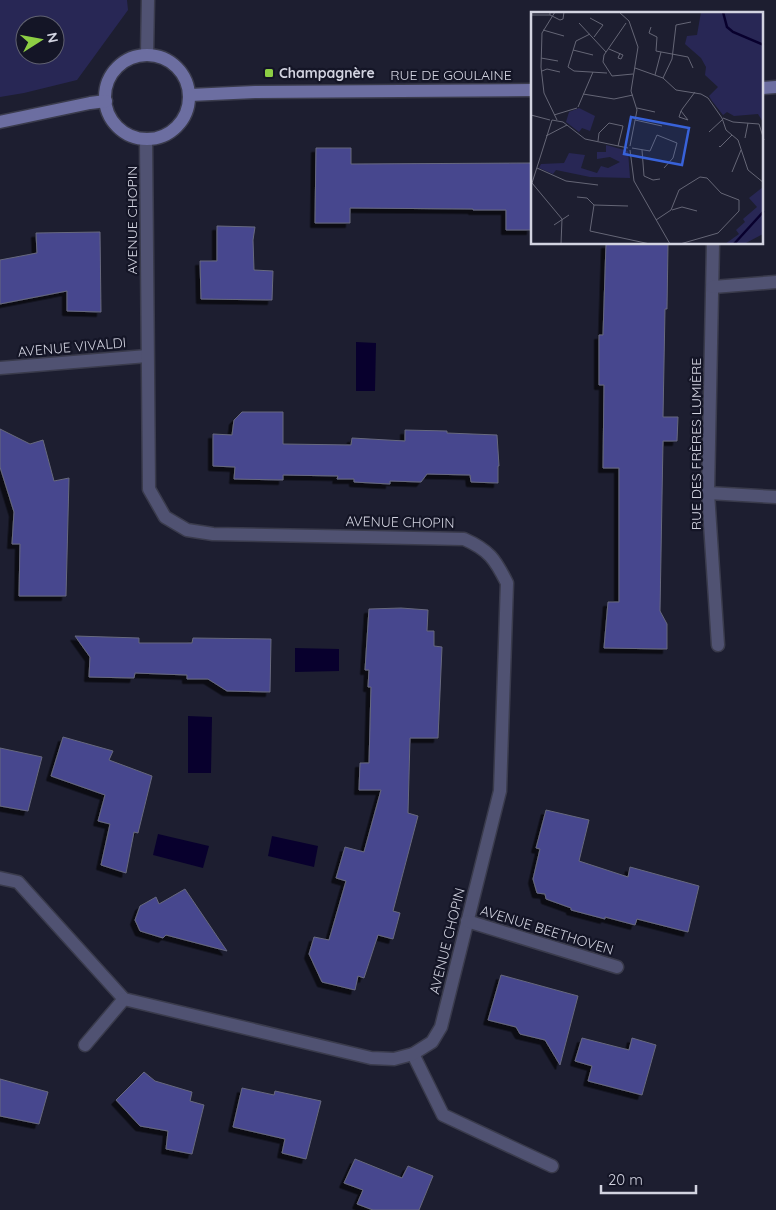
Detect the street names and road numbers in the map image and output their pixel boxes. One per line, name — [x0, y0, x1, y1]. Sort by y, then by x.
street label: RUE DE GOULAINE — [390, 66, 512, 84]
street label: AVENUE CHOPIN — [123, 166, 141, 274]
street label: AVENUE VIVALDI — [17, 333, 127, 361]
street label: RUE DES FRÈRES LUMIÈRE — [687, 358, 705, 530]
street label: AVENUE CHOPIN — [345, 512, 455, 532]
street label: AVENUE CHOPIN — [425, 886, 469, 996]
street label: AVENUE BEETHOVEN — [478, 901, 616, 959]

